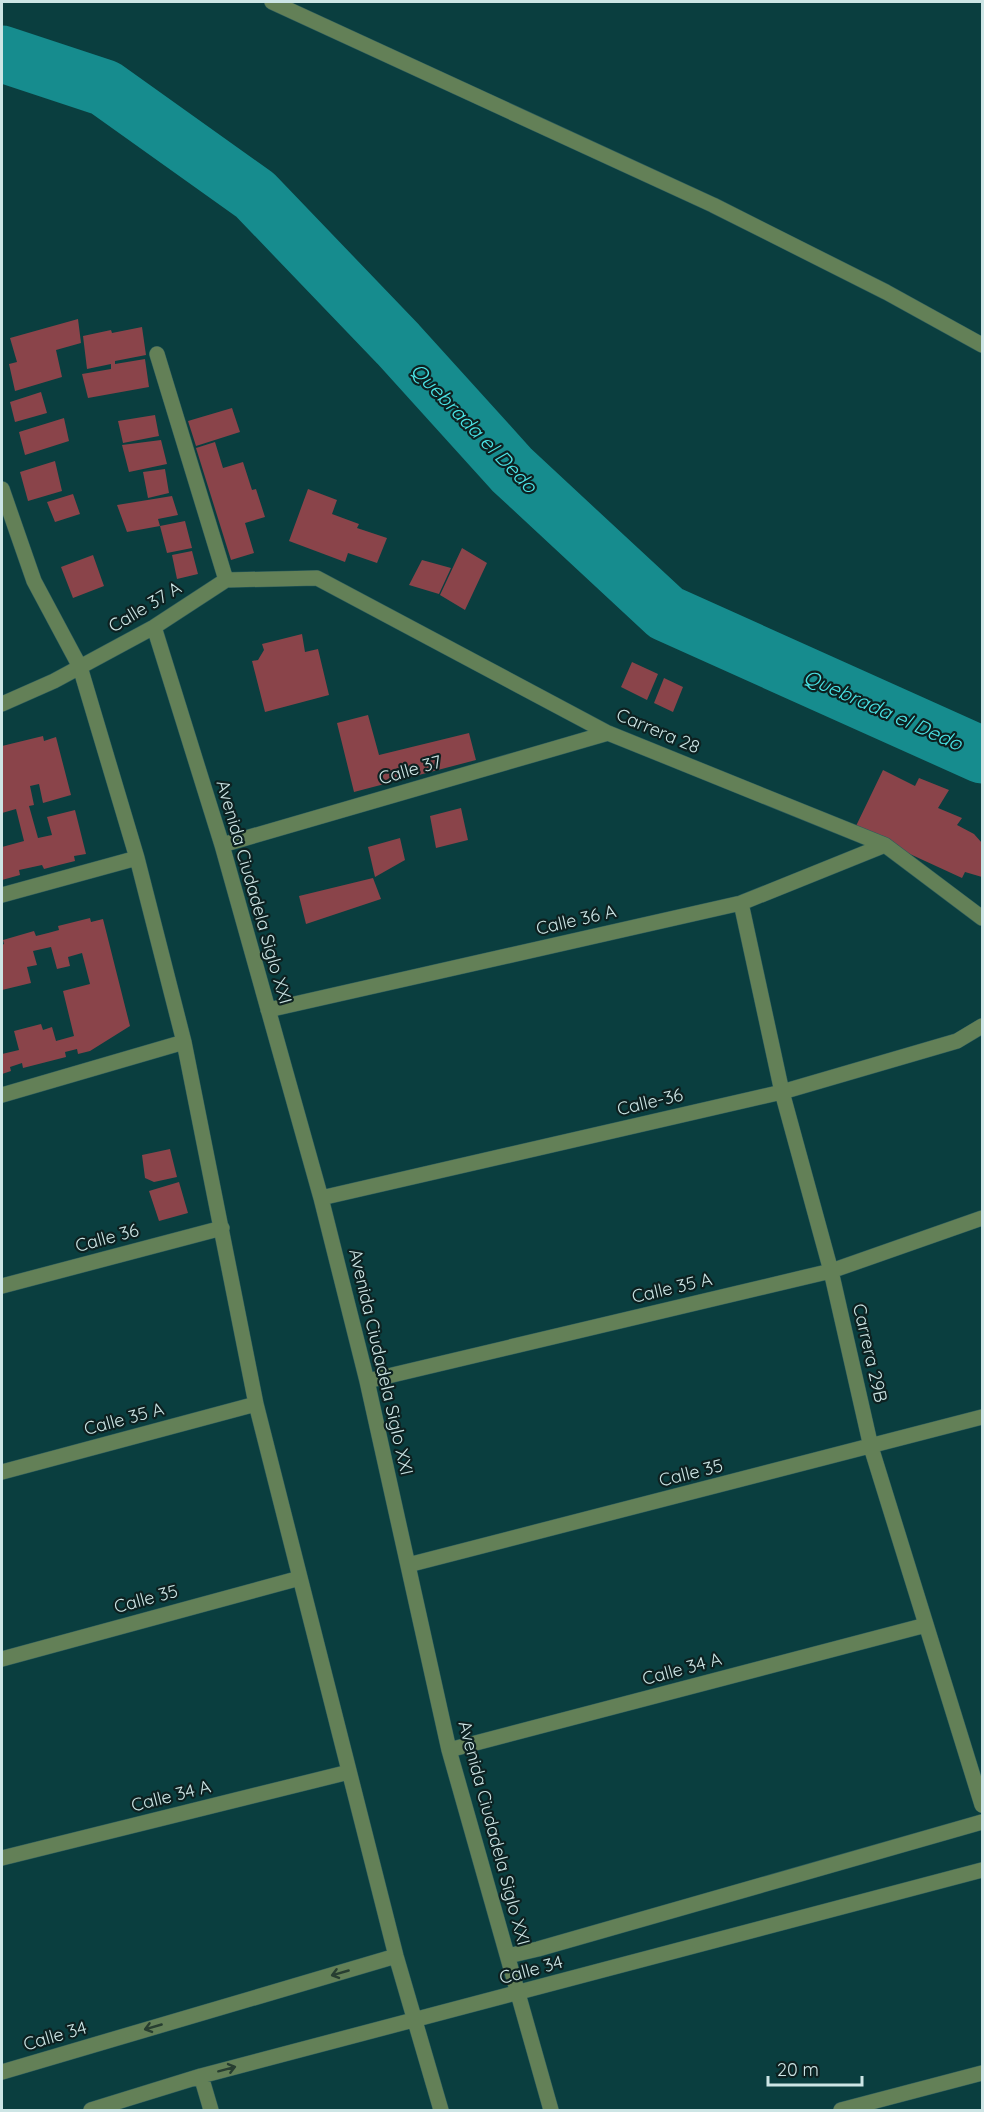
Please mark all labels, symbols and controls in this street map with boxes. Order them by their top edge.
water label: Quebrada el Dedo [406,357,543,498]
street label: Calle 37 A [104,576,186,637]
water label: Quebrada el Dedo [800,663,967,756]
street label: Carrera 28 [613,703,703,758]
street label: Calle 37 [376,750,444,789]
street label: Avenida Ciudadela Siglo XXI [211,777,297,1006]
street label: Calle 36 A [534,899,619,940]
street label: Calle-36 [615,1083,685,1120]
street label: Calle 36 [73,1218,142,1257]
street label: Avenida Ciudadela Siglo XXI [344,1246,419,1477]
street label: Calle 35 A [630,1267,715,1308]
street label: Carrera 29B [848,1301,893,1404]
street label: Calle 35 A [81,1397,167,1440]
street label: Calle 35 [657,1453,725,1492]
street label: Calle 35 [111,1579,180,1618]
street label: Calle 34 A [640,1647,724,1690]
street label: Avenida Ciudadela Siglo XXI [453,1718,536,1948]
street label: Calle 34 A [129,1774,213,1817]
street label: Calle 34 [497,1950,565,1989]
one-way arrow [331,1968,350,1979]
street label: Calle 34 [21,2016,89,2055]
one-way arrow [144,2022,163,2033]
scale bar [768,2049,862,2087]
text: 20 m [777,2058,819,2081]
one-way arrow [218,2062,237,2074]

